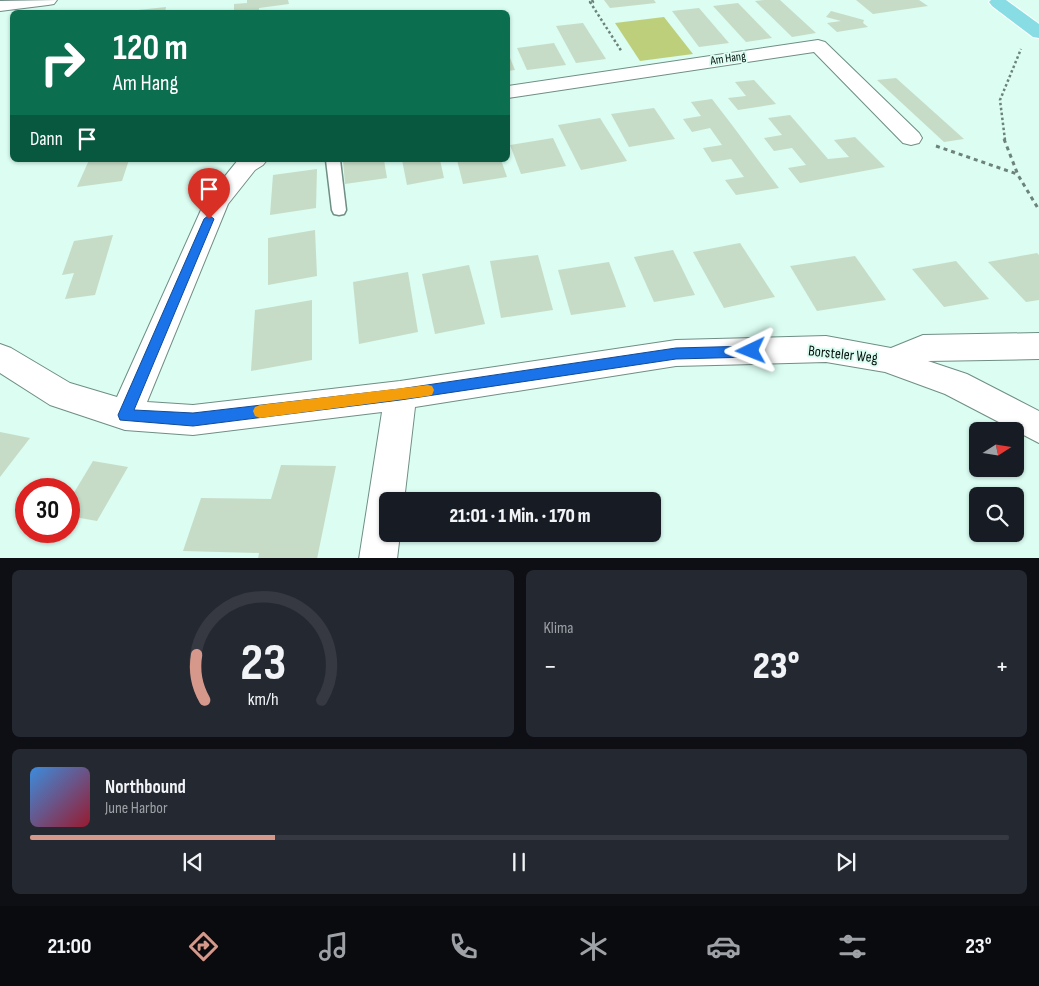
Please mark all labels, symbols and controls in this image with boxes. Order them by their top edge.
text: 120 m [113,27,188,70]
icon: right [30,30,95,95]
street label: Am Hang [708,49,747,69]
text: Am Hang [113,70,178,97]
icon: arrive [73,125,101,153]
text: Dann [30,128,63,151]
pin [188,168,230,219]
icon: arrive [195,175,223,203]
position arrow [724,324,776,376]
street label: Borsteler Weg [807,341,879,368]
north arrow [969,422,1024,478]
map controls [969,422,1024,542]
speed limit sign: 30 [15,478,80,543]
button: search [969,487,1024,542]
text: 21:01 · 1 Min. · 170 m [450,505,590,528]
text: Klima [544,619,574,638]
text: 23 [240,632,286,695]
text: 23° [753,644,800,689]
text: − [544,650,557,683]
text: + [995,650,1009,683]
text: km/h [247,689,278,710]
text: Northbound [105,776,186,799]
text: June Harbor [105,799,168,818]
icon: previous [179,848,207,876]
icon: pause [505,848,533,876]
icon: next [832,848,860,876]
icon: directions [186,929,221,964]
icon: music [316,929,351,964]
icon: phone [446,929,481,964]
icon: climate [576,929,611,964]
icon: car [706,929,741,964]
icon: filters [835,929,870,964]
text: 21:00 [47,933,92,960]
text: 23° [965,933,992,960]

